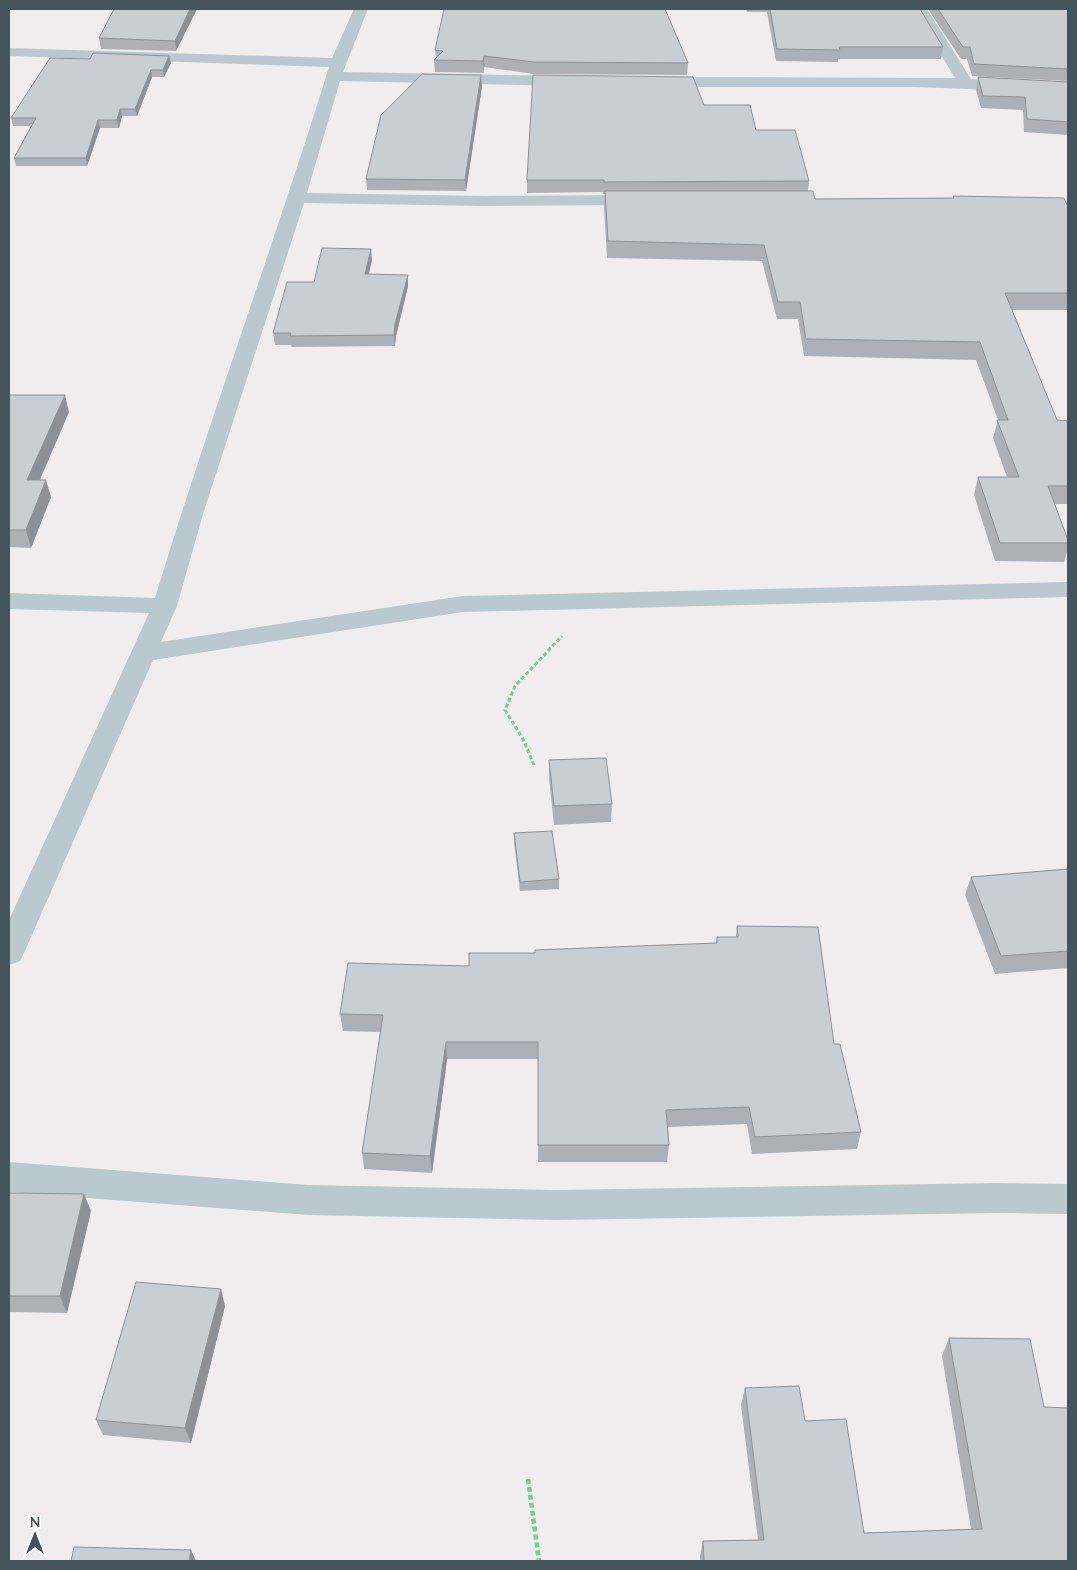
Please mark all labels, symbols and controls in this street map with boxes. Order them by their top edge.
north arrow [10,1510,60,1560]
text: N [30,1513,40,1531]

